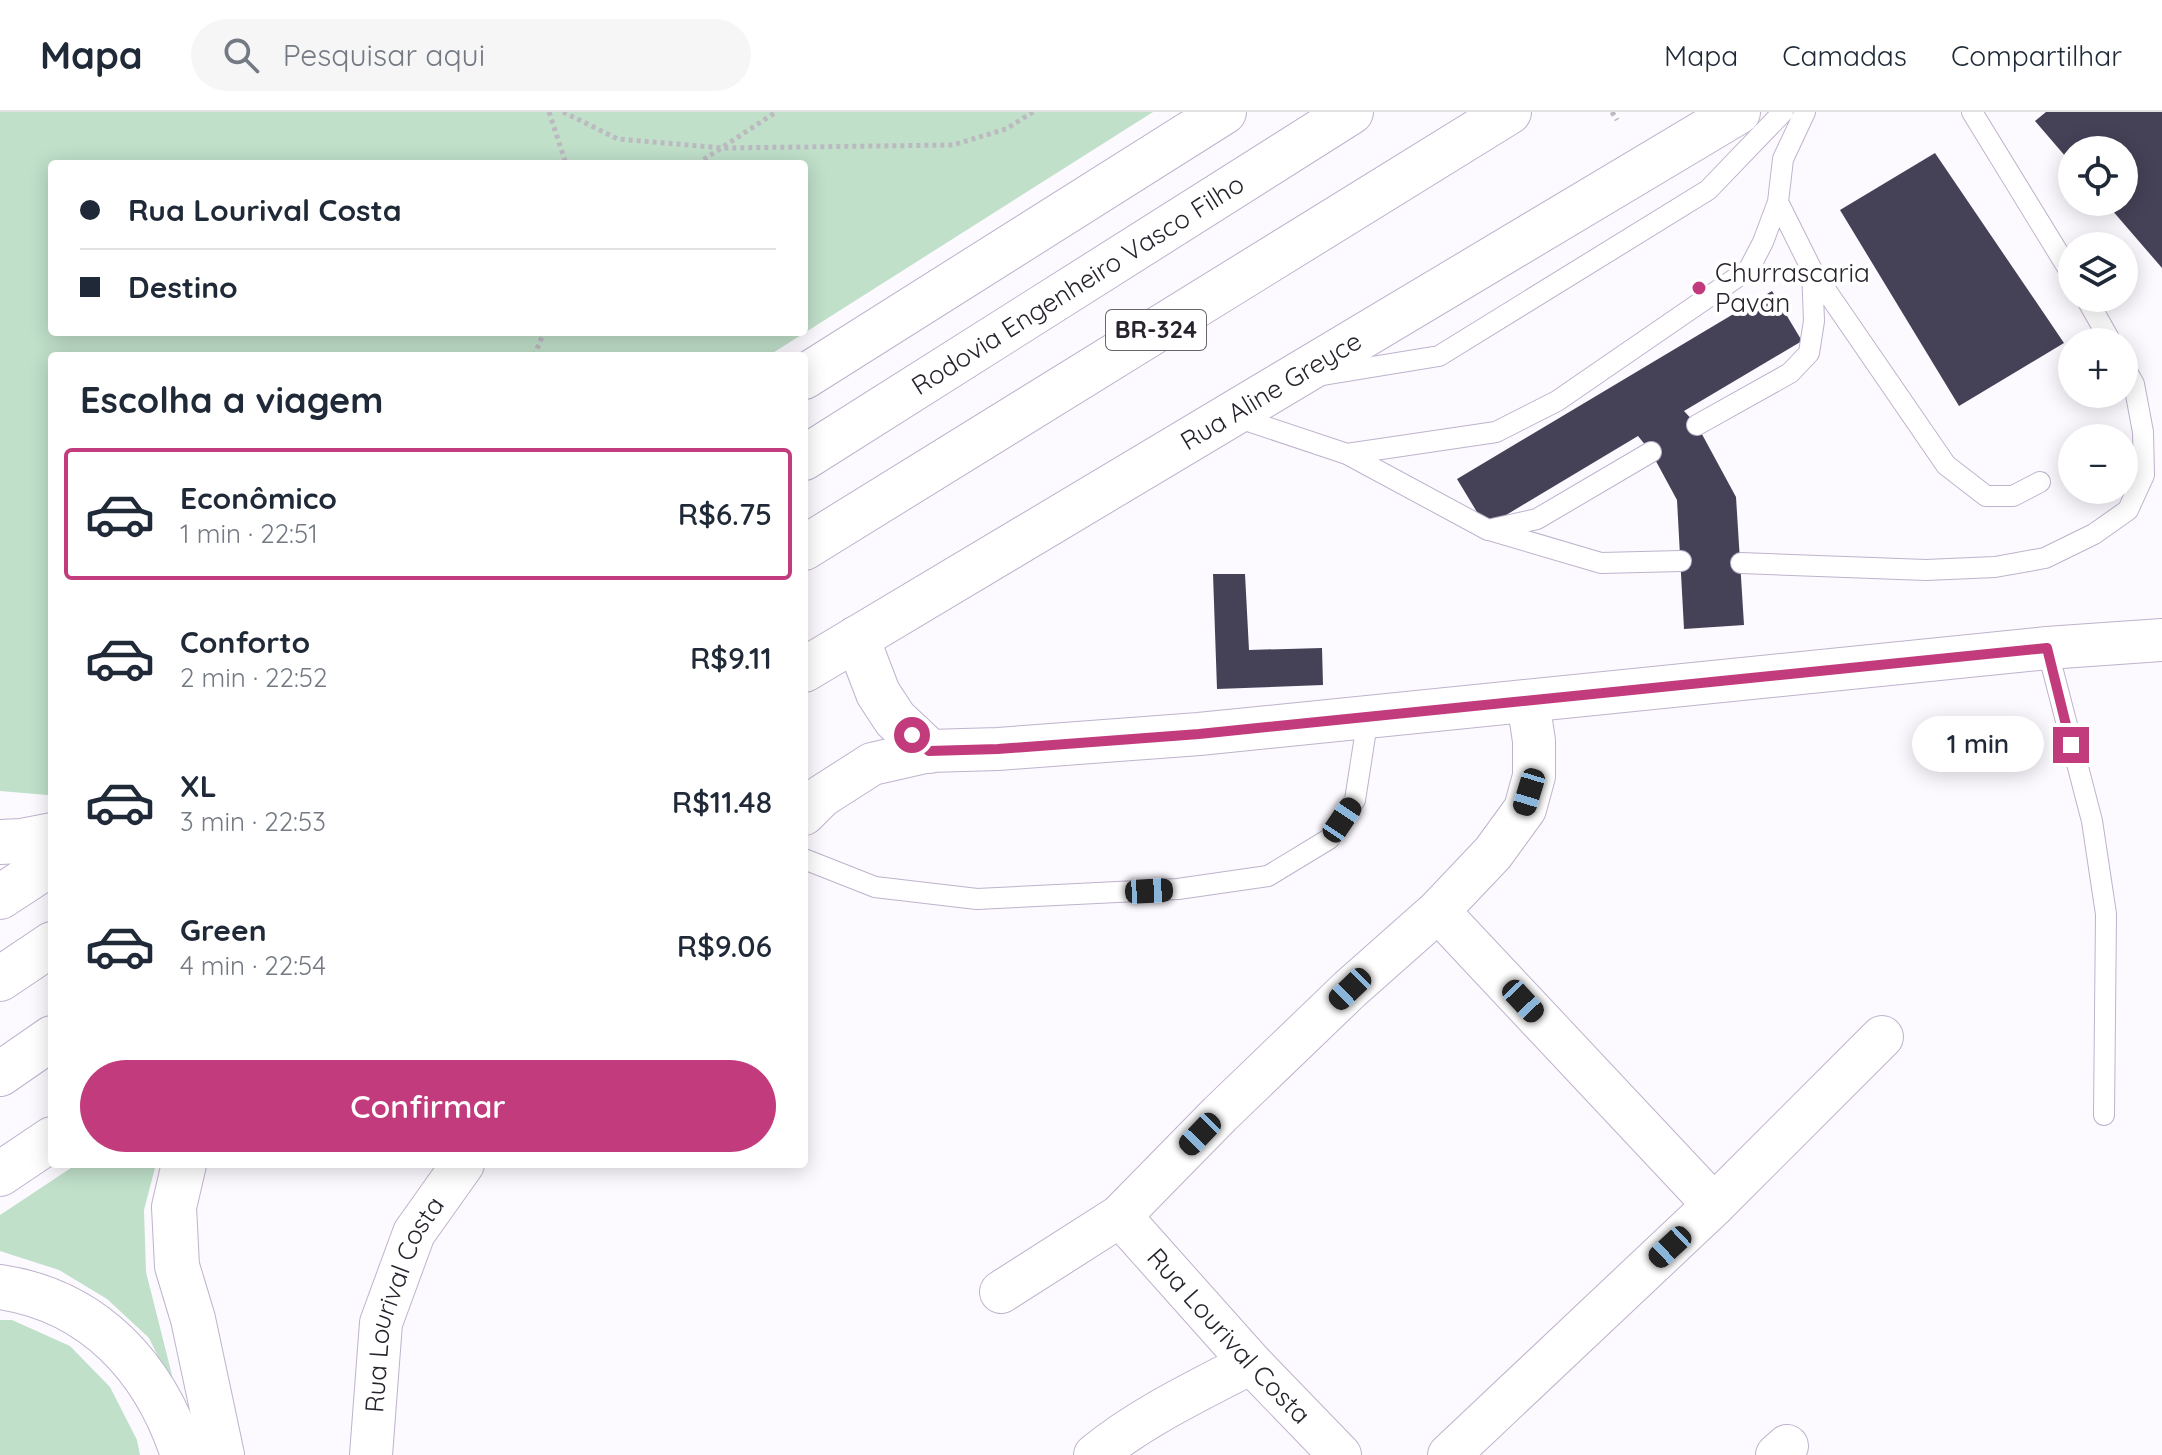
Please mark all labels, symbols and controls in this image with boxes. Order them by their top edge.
search box [191,19,751,91]
text: Mapa [40,31,143,79]
icon: search [219,33,263,77]
text: Pesquisar aqui [283,36,485,74]
text: Mapa [1664,38,1738,73]
text: Camadas [1782,38,1907,73]
text: Compartilhar [1951,38,2122,73]
map controls [2058,136,2138,504]
button: locate [2058,136,2138,216]
street label: Rodovia Engenheiro Vasco Filho [905,167,1250,402]
text: Rua Lourival Costa [128,191,402,229]
button: layers [2058,232,2138,312]
place label: Churrascaria Pavan [1715,256,1870,319]
text: Destino [128,268,238,306]
marker: Churrascaria Pavan [1690,279,1708,297]
road number: BR-324 [1106,310,1206,350]
street label: Rua Aline Greyce [1174,324,1367,457]
button: + [2058,328,2138,408]
text: Escolha a viagem [80,377,383,422]
button: − [2058,424,2138,504]
icon: car [84,478,156,550]
text: Econômico [180,479,337,517]
text: R$6.75 [678,495,772,533]
text: 1 min · 22:51 [180,517,318,550]
icon: car [84,622,156,694]
text: Conforto [180,623,310,661]
text: R$9.11 [690,639,772,677]
text: 2 min · 22:52 [180,661,327,694]
route start [894,717,930,753]
callout: 1 min [1911,717,2043,773]
text: 1 min [1947,727,2009,760]
route end [2053,727,2089,763]
icon: car [84,766,156,838]
car [1511,766,1547,818]
text: XL [180,767,217,805]
text: R$11.48 [672,783,772,821]
car [1319,793,1365,847]
text: 3 min · 22:53 [180,805,326,838]
car [1124,878,1174,904]
icon: car [84,910,156,982]
text: Green [180,911,267,949]
text: R$9.06 [677,927,772,965]
text: 4 min · 22:54 [180,949,326,982]
car [1324,964,1376,1014]
car [1498,975,1548,1027]
button: Confirmar [80,1060,776,1152]
car [1175,1108,1225,1160]
street label: Rua Lourival Costa [357,1190,451,1414]
car [1644,1222,1696,1272]
street label: Rua Lourival Costa [1140,1241,1318,1431]

